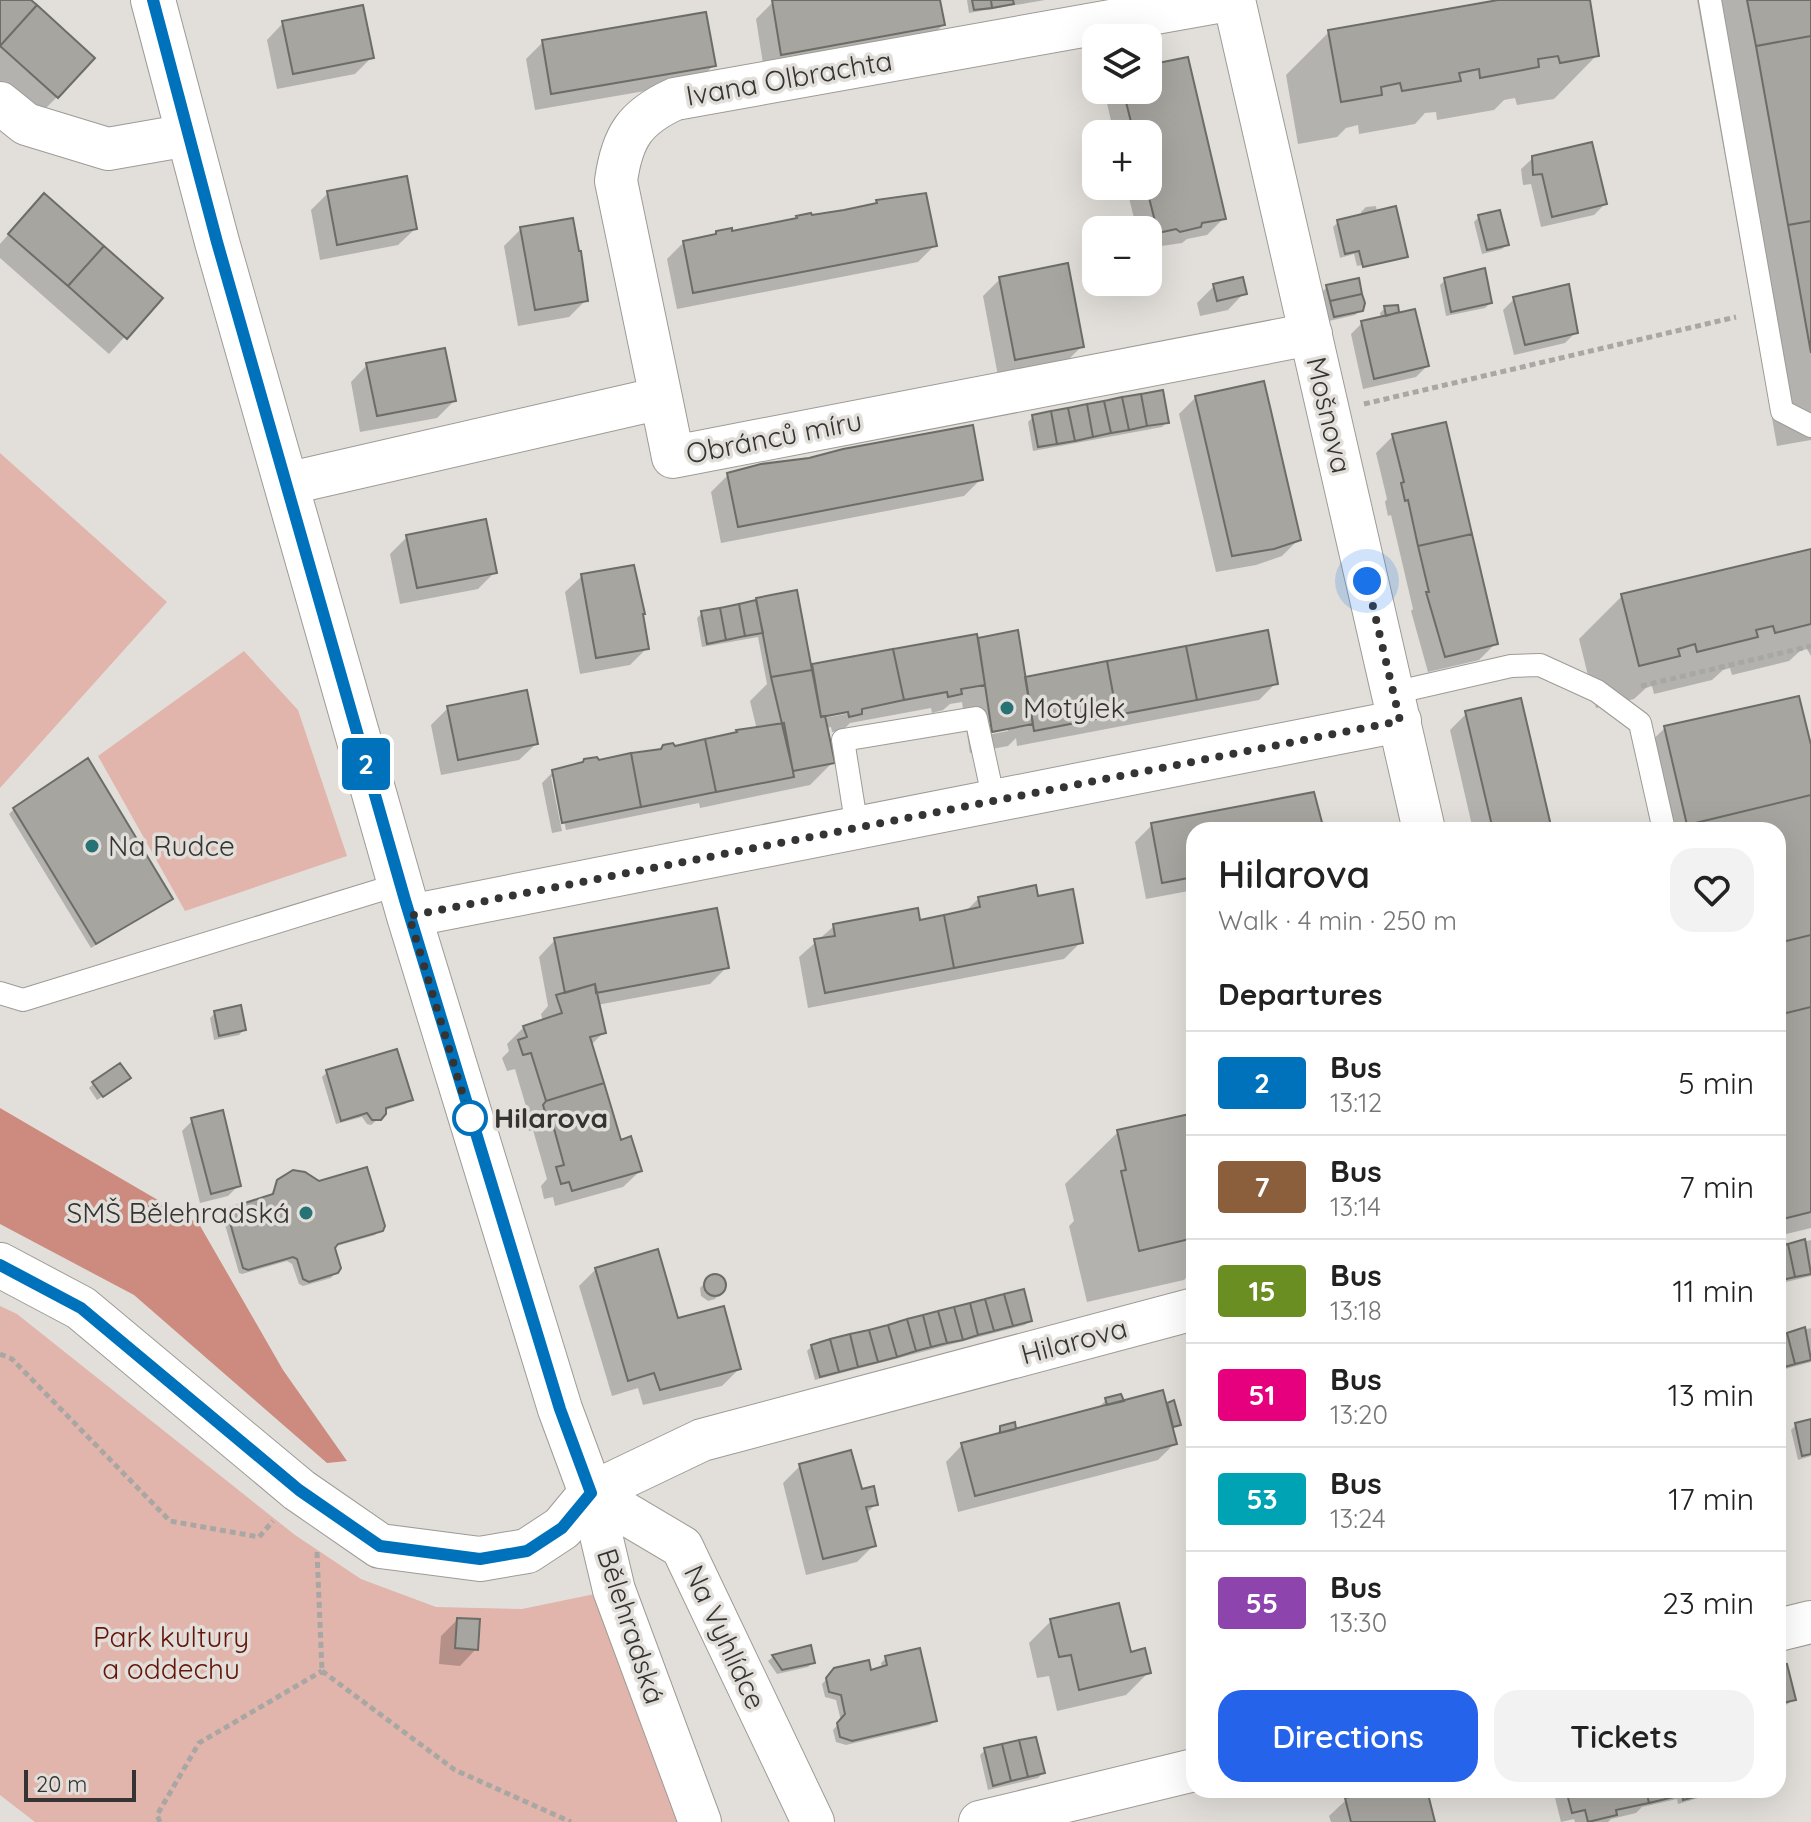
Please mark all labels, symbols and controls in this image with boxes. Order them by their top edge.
map controls [1082,24,1162,296]
button: layers [1082,24,1162,104]
street label: Ivana Olbrachta [683,42,895,113]
button: + [1082,120,1162,200]
button: − [1082,216,1162,296]
street label: Mošnova [1299,354,1360,476]
street label: Obránců míru [683,402,865,471]
your location [1347,561,1387,601]
place label: Motýlek [1023,690,1125,725]
marker: Motýlek [998,699,1016,717]
line badge: 2 [340,738,392,790]
text: 2 [358,746,374,781]
place label: Na Rudce [108,828,235,863]
marker: Na Rudce [83,837,101,855]
button: heart [1670,848,1754,932]
text: Hilarova [1218,850,1370,898]
text: Walk · 4 min · 250 m [1218,904,1457,937]
text: Departures [1218,975,1383,1013]
text: Bus [1330,1048,1382,1086]
text: 5 min [1678,1064,1754,1102]
text: 2 [1254,1065,1270,1100]
text: 13:12 [1330,1086,1382,1119]
place label: Hilarova [494,1100,608,1135]
marker: Hilarova [453,1101,487,1135]
text: Bus [1330,1152,1382,1190]
text: 7 min [1679,1168,1754,1206]
text: 7 [1254,1169,1270,1204]
text: 13:14 [1330,1190,1381,1223]
place label: SMŠ Bělehradská [66,1195,290,1230]
marker: SMŠ Bělehradská [297,1204,315,1222]
text: Bus [1330,1256,1382,1294]
text: 11 min [1672,1272,1754,1310]
text: 15 [1248,1273,1276,1308]
text: 13:18 [1330,1294,1382,1327]
street label: Hilarova [1017,1310,1131,1371]
text: Bus [1330,1360,1382,1398]
text: 13 min [1668,1376,1754,1414]
text: 51 [1248,1377,1276,1412]
text: 13:20 [1330,1398,1388,1431]
text: Bus [1330,1464,1382,1502]
text: 17 min [1668,1480,1754,1518]
text: 53 [1246,1481,1278,1516]
text: 13:24 [1330,1502,1386,1535]
street label: Bělehradská [590,1544,673,1708]
street label: Na Vyhlídce [677,1559,774,1714]
text: Bus [1330,1568,1382,1606]
text: 23 min [1662,1584,1754,1622]
text: 55 [1246,1585,1278,1620]
text: 13:30 [1330,1606,1387,1639]
park label: Park kultury a oddechu [93,1619,249,1686]
button: Directions [1218,1690,1478,1782]
button: Tickets [1494,1690,1754,1782]
scale bar [24,1766,136,1802]
text: 20 m [36,1770,87,1798]

